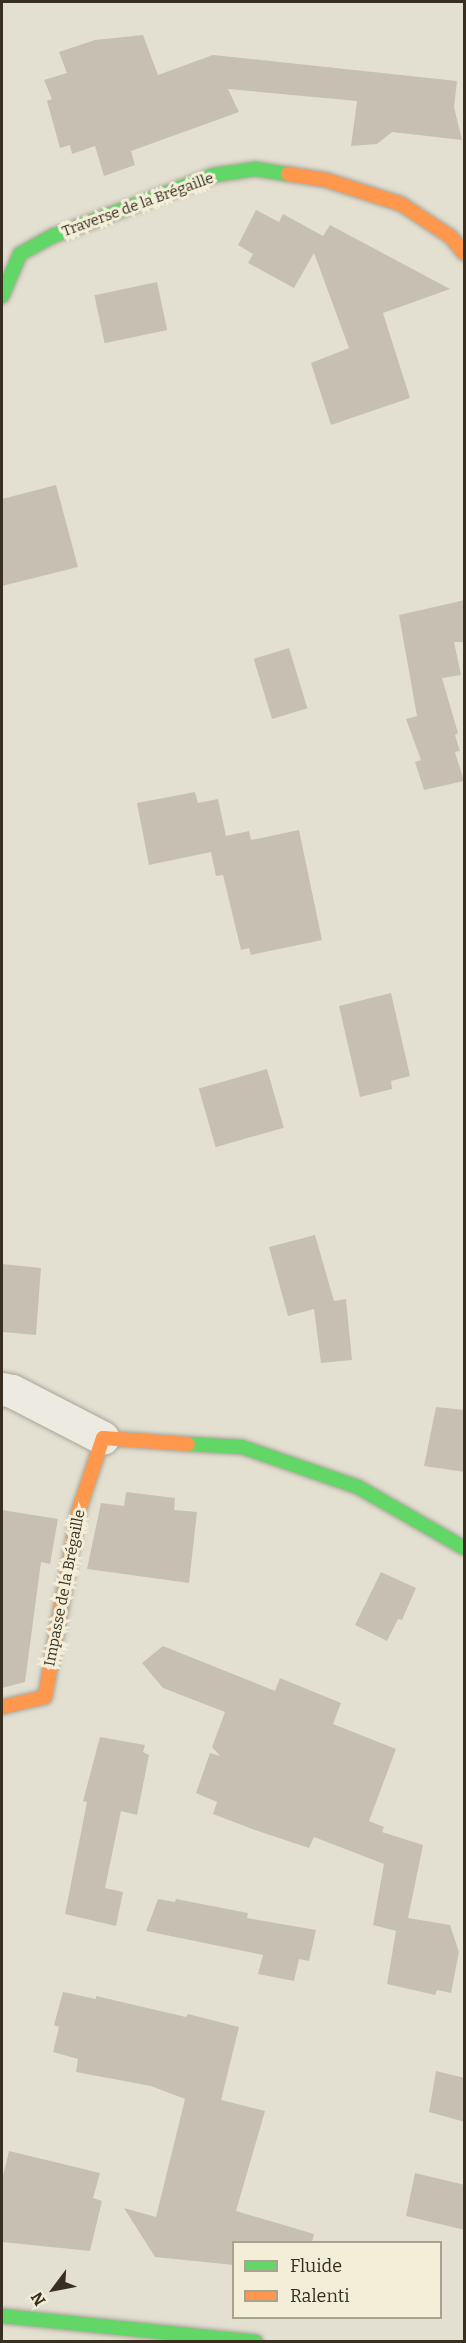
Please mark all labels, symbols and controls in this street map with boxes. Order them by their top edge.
street label: Traverse de la Brégaille [60,169,216,241]
street label: Impasse de la Brégaille [41,1508,89,1668]
legend [232,2241,442,2319]
text: Fluide [290,2255,342,2277]
north arrow [24,2259,84,2319]
text: Ralenti [290,2285,350,2307]
text: N [27,2289,50,2309]

